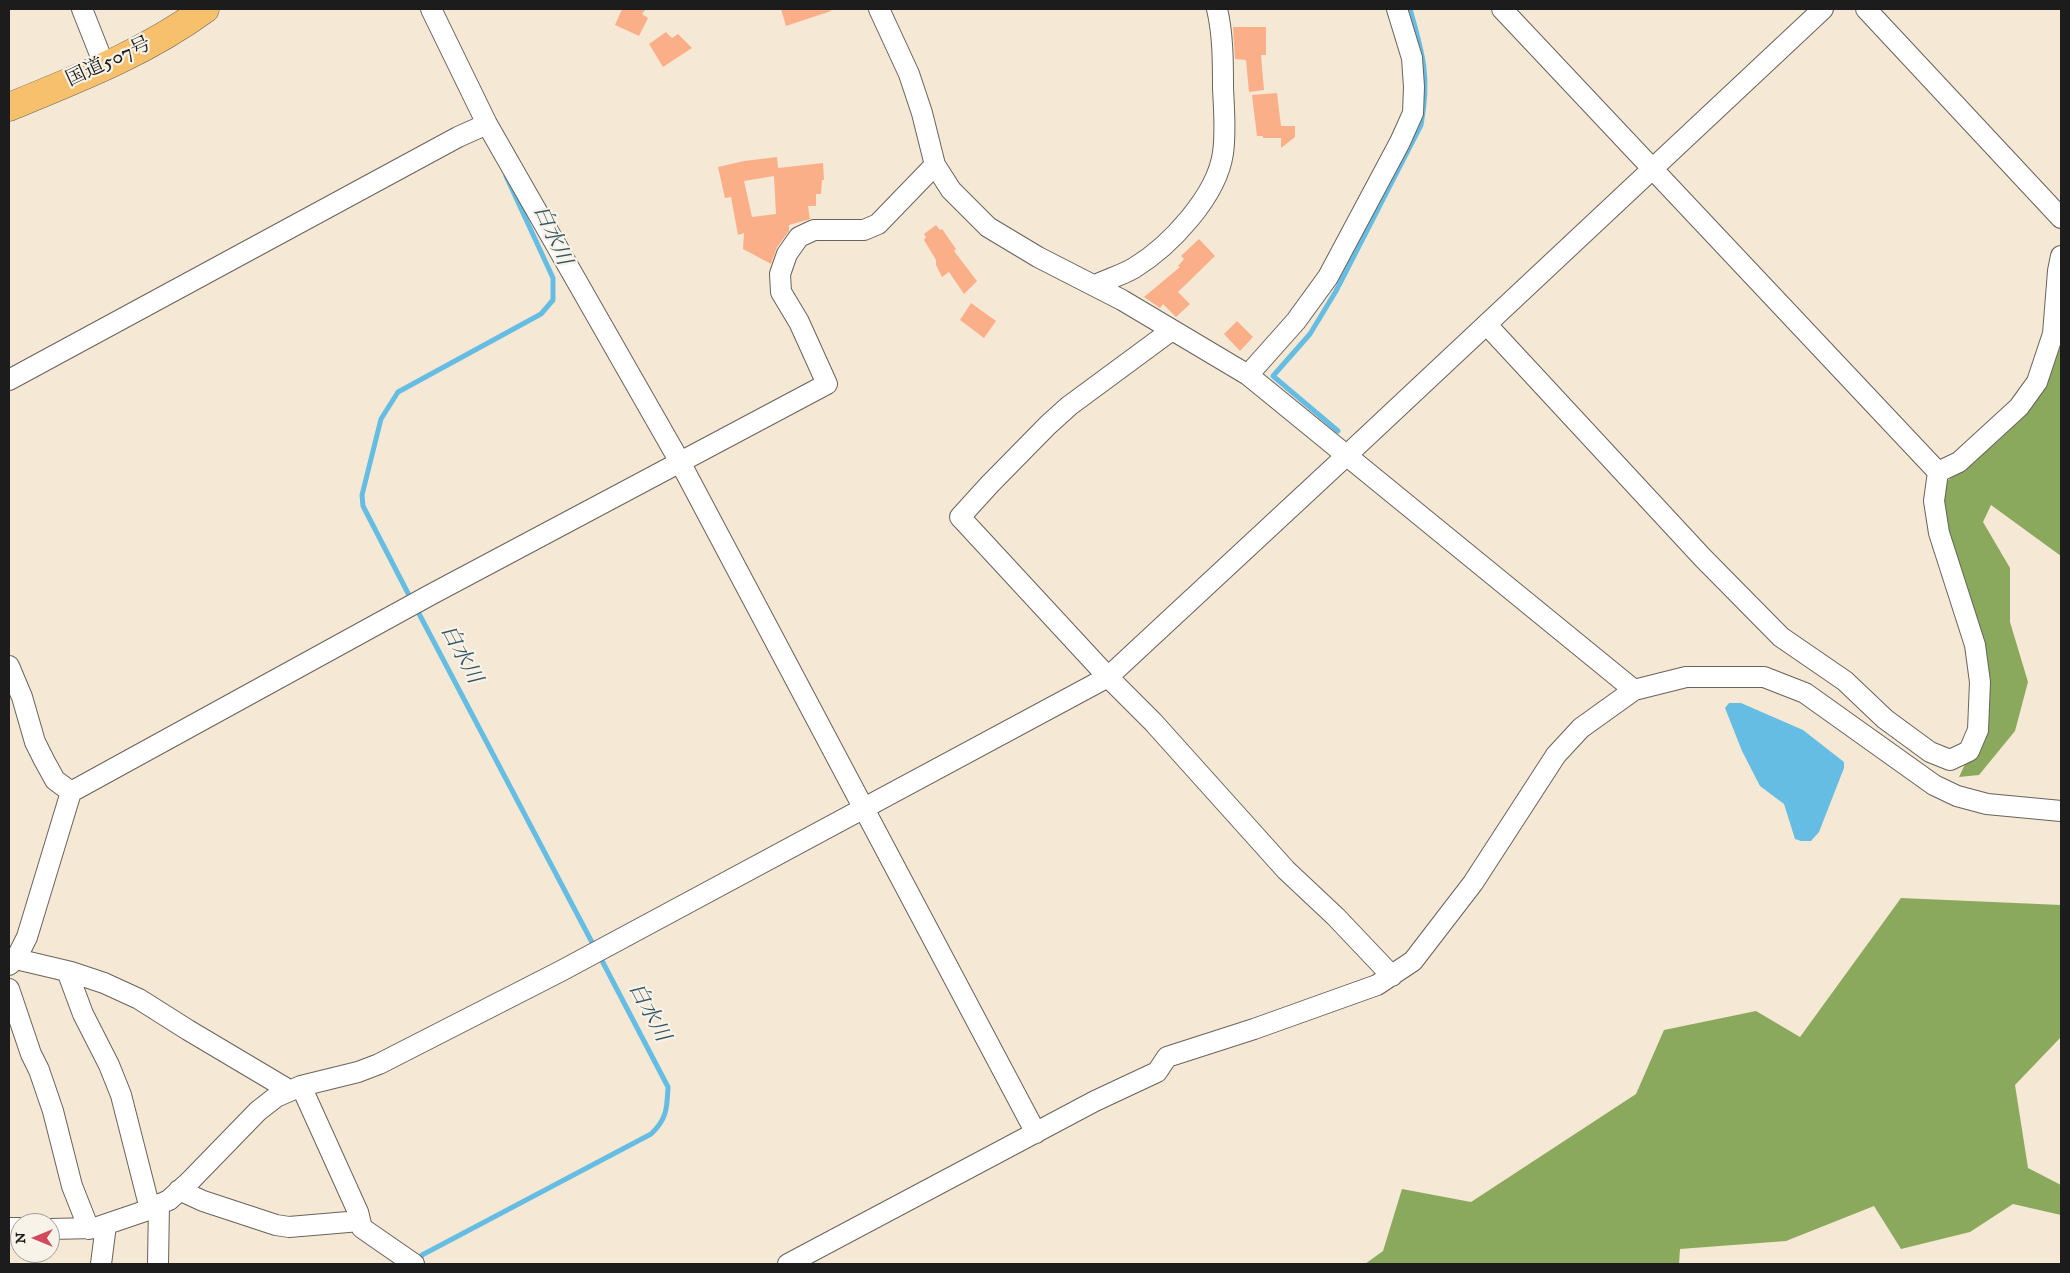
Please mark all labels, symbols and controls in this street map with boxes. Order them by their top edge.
street label: 国道507号 [63,33,155,93]
water label: 白水川 [527,202,575,270]
water label: 白水川 [434,621,486,689]
water label: 白水川 [622,979,674,1047]
north arrow [10,1213,60,1263]
text: N [12,1232,30,1244]

